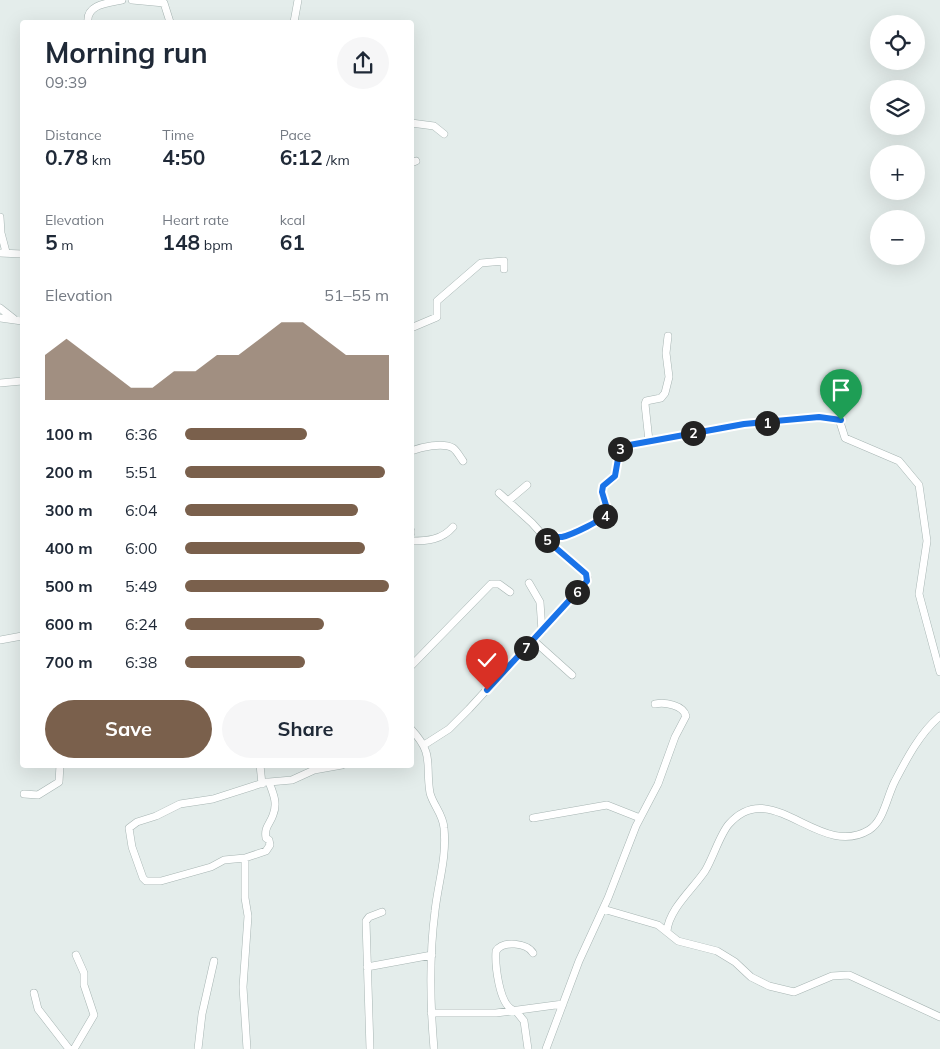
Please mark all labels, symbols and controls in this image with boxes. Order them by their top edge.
map controls [870,15,925,265]
button: locate [870,15,925,70]
text: Morning run [45,35,208,70]
button: share [337,37,389,89]
text: 09:39 [45,72,87,92]
button: layers [870,80,925,135]
text: Distance [45,126,102,144]
text: Time [162,126,194,144]
text: Pace [280,126,311,144]
text: 0.78 [45,144,88,170]
text: 4:50 [162,144,205,170]
text: 6:12 [280,144,323,170]
button: + [870,145,925,200]
text: km [88,151,111,169]
text: /km [323,151,350,169]
button: − [870,210,925,265]
text: Elevation [45,211,104,229]
text: Heart rate [162,211,229,229]
text: kcal [280,211,305,229]
text: 5 [45,229,58,255]
text: 148 [162,229,200,255]
text: 61 [280,229,305,255]
text: m [58,236,74,254]
text: bpm [200,236,233,254]
text: Elevation [45,285,113,305]
text: 51–55 m [324,285,389,305]
pin [820,369,862,420]
icon: arrive [827,376,855,404]
pin: 1 [754,410,780,436]
text: 1 [763,414,772,432]
pin: 2 [680,420,706,446]
text: 100 m [45,424,93,444]
text: 6:36 [125,424,157,444]
text: 2 [689,424,698,442]
pin: 3 [608,436,632,462]
text: 3 [616,440,625,458]
text: 200 m [45,462,93,482]
text: 5:51 [125,462,157,482]
text: 300 m [45,500,93,520]
text: 6:04 [125,500,157,520]
pin: 4 [592,504,618,528]
text: 4 [601,507,610,525]
pin: 5 [534,528,560,552]
text: 5 [543,531,552,549]
text: 400 m [45,538,93,558]
text: 6:00 [125,538,157,558]
text: 500 m [45,576,93,596]
text: 5:49 [125,576,157,596]
pin: 6 [564,580,590,604]
text: 6 [573,583,582,601]
text: 600 m [45,614,93,634]
text: 6:24 [125,614,157,634]
pin: 7 [514,636,538,660]
pin [466,639,508,690]
text: 7 [522,639,531,657]
icon: check [473,646,501,674]
text: 700 m [45,652,93,672]
text: 6:38 [125,652,157,672]
button: Save [45,700,212,758]
button: Share [222,700,389,758]

